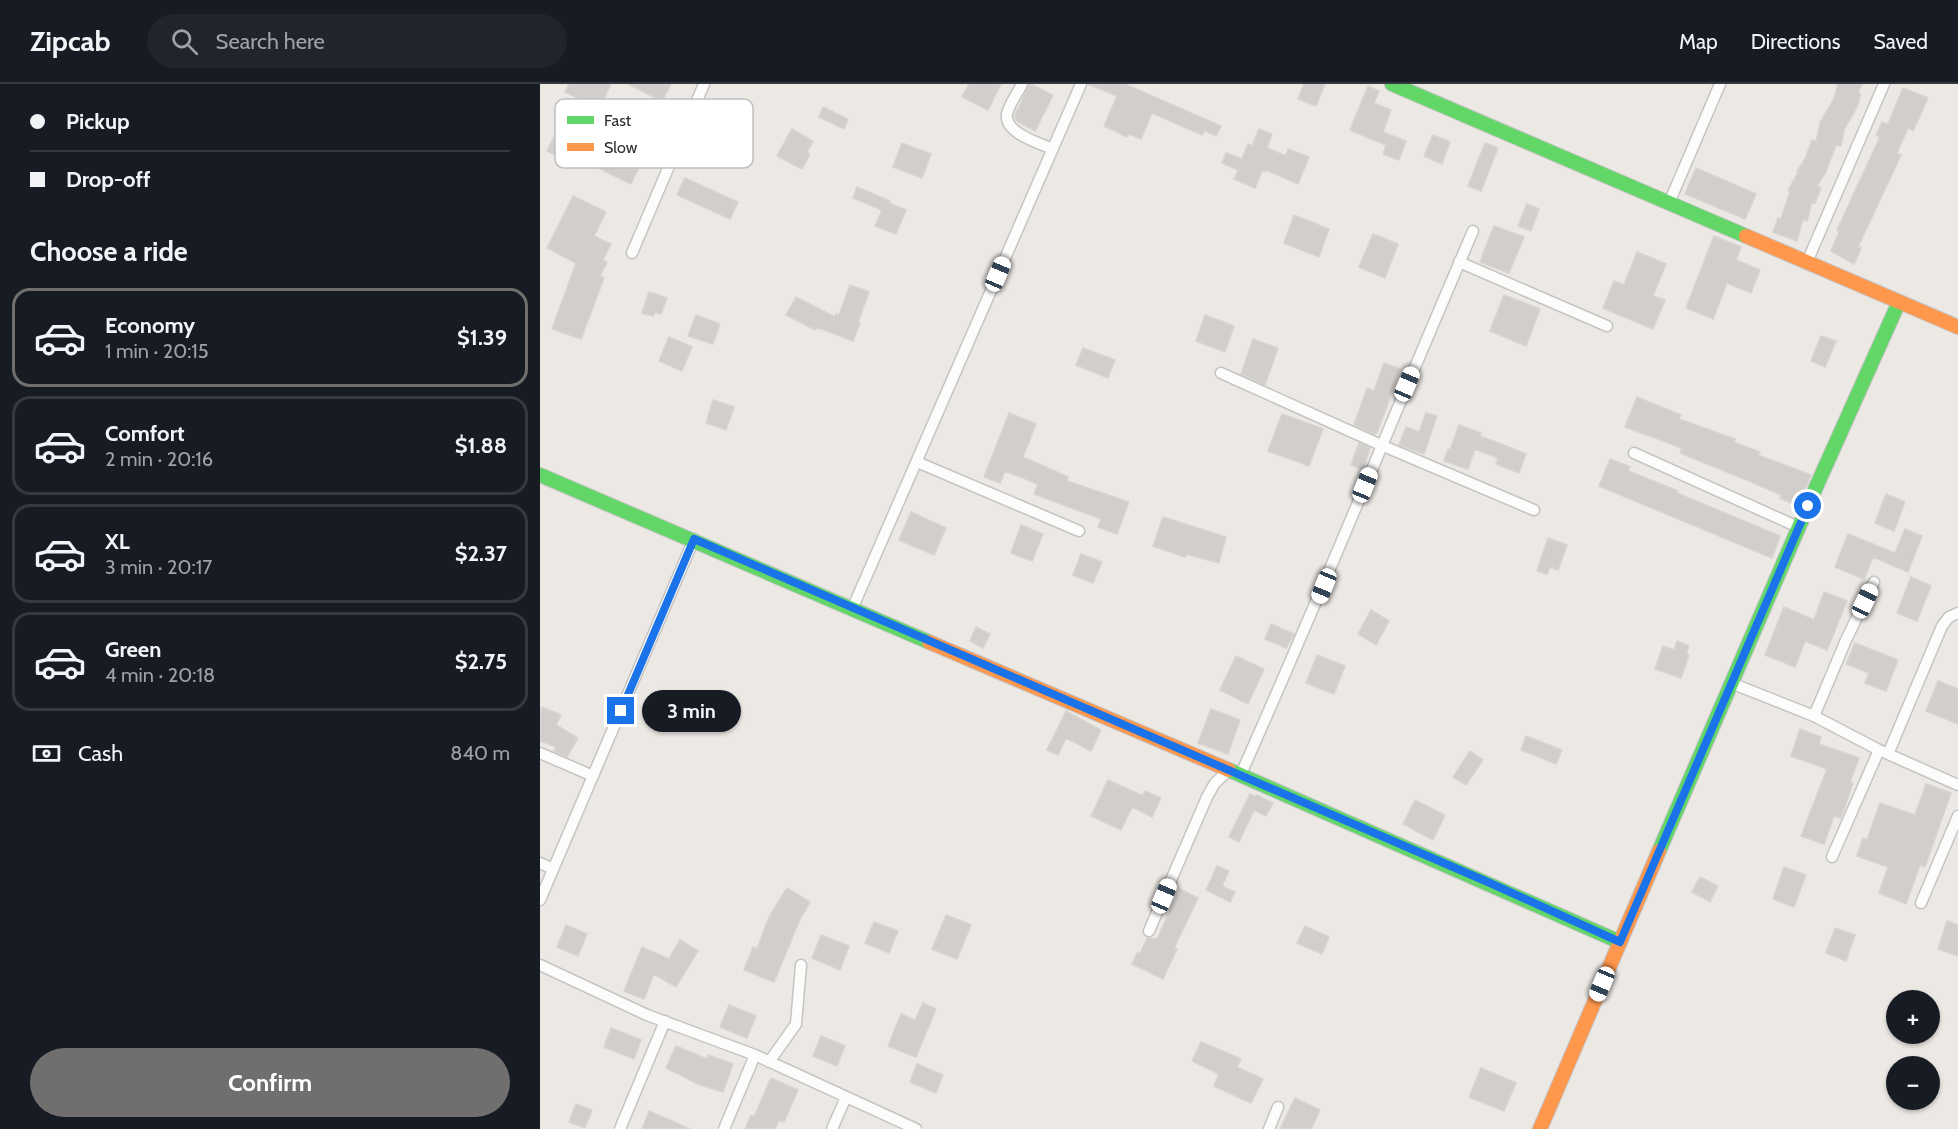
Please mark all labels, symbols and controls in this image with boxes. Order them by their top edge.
search box [147,14,567,68]
text: Zipcab [30,24,111,58]
icon: search [168,25,201,58]
text: Search here [216,28,325,55]
text: Map [1679,29,1718,54]
text: Directions [1751,29,1840,54]
text: Saved [1873,29,1928,54]
legend [555,99,753,168]
text: Pickup [66,108,130,135]
text: Fast [604,111,632,130]
text: Slow [604,138,638,157]
text: Drop-off [66,166,150,193]
text: Choose a ride [30,235,188,268]
car [983,254,1013,294]
icon: car [33,311,87,365]
text: Economy [105,312,195,339]
text: $1.39 [457,324,507,351]
text: 1 min · 20:15 [105,339,209,363]
car [1392,364,1422,404]
icon: car [33,419,87,473]
text: Comfort [105,420,184,447]
text: $1.88 [455,432,507,459]
text: 2 min · 20:16 [105,447,213,471]
car [1350,465,1380,505]
route start [1794,492,1821,519]
icon: car [33,527,87,581]
text: XL [105,528,130,555]
text: $2.37 [455,540,507,567]
text: 3 min · 20:17 [105,555,212,579]
car [1309,566,1339,606]
car [1849,581,1881,621]
icon: car [33,635,87,689]
text: Green [105,636,161,663]
text: $2.75 [455,648,507,675]
text: 4 min · 20:18 [105,663,215,687]
callout: 3 min [642,690,741,732]
route end [607,697,634,724]
text: 3 min [667,699,716,723]
icon: cash [30,737,63,770]
text: Cash [78,740,123,767]
text: 840 m [450,741,510,765]
car [1149,876,1179,916]
car [1587,964,1617,1004]
map controls [1886,990,1940,1110]
button: + [1886,990,1940,1044]
button: Confirm [30,1048,510,1117]
button: − [1886,1056,1940,1110]

